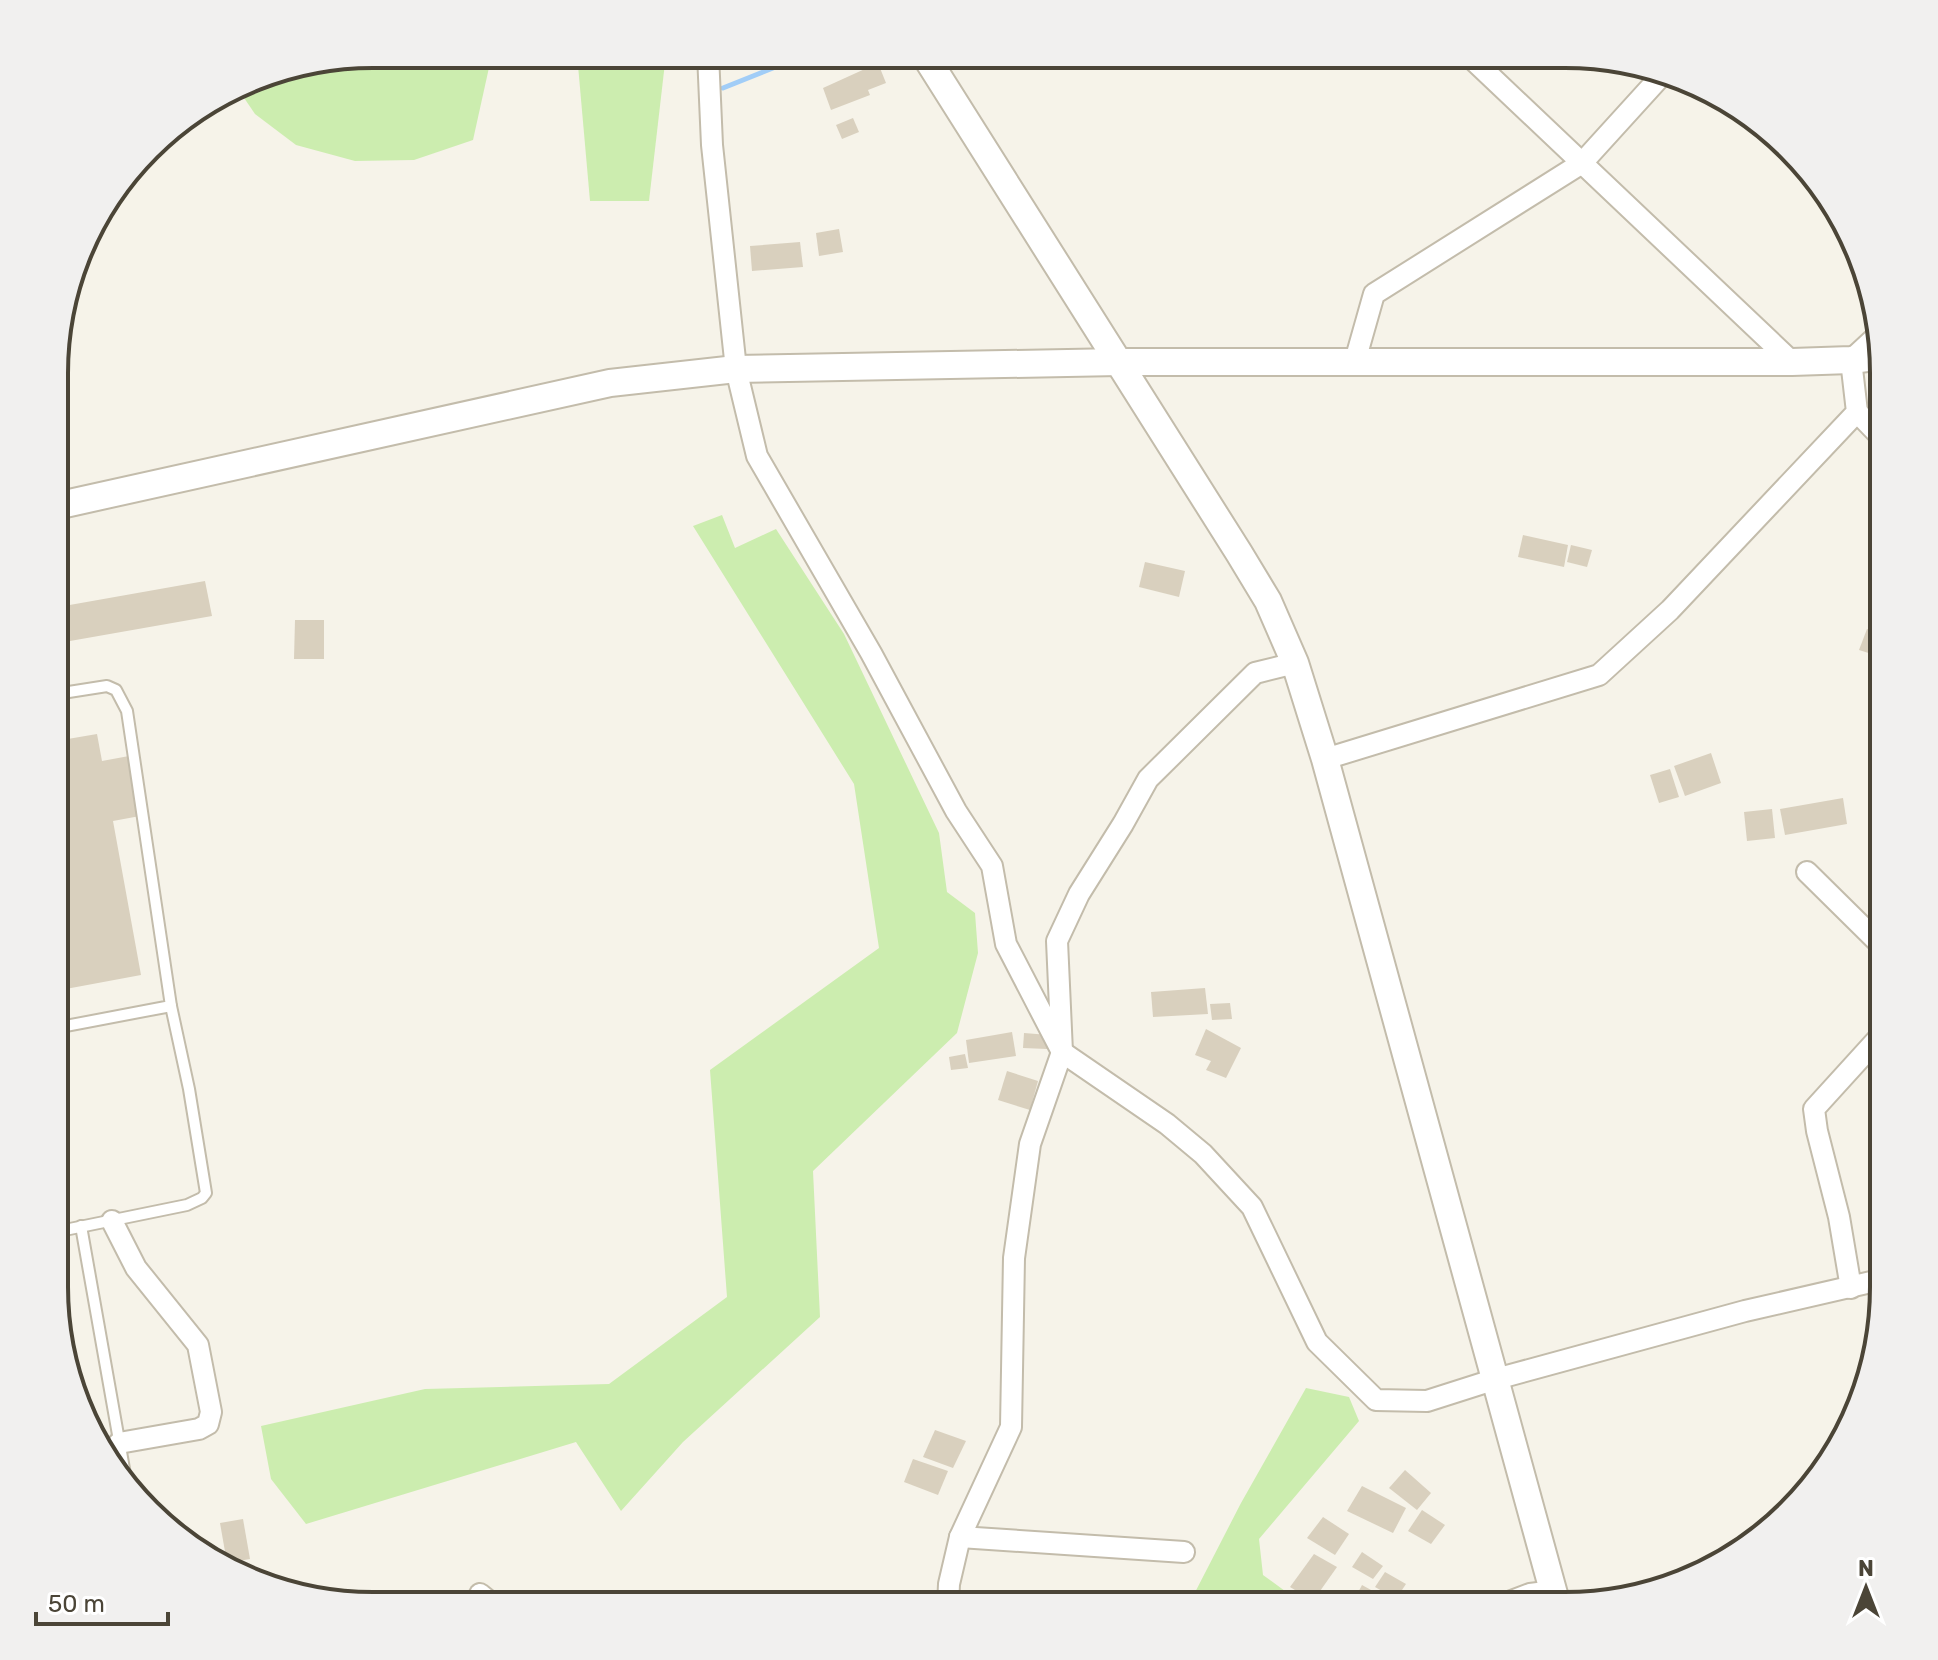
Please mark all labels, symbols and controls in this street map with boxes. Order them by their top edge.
north arrow [1826,1548,1906,1628]
text: N [1858,1555,1874,1582]
scale bar [36,1576,168,1626]
text: 50 m [48,1590,105,1618]

